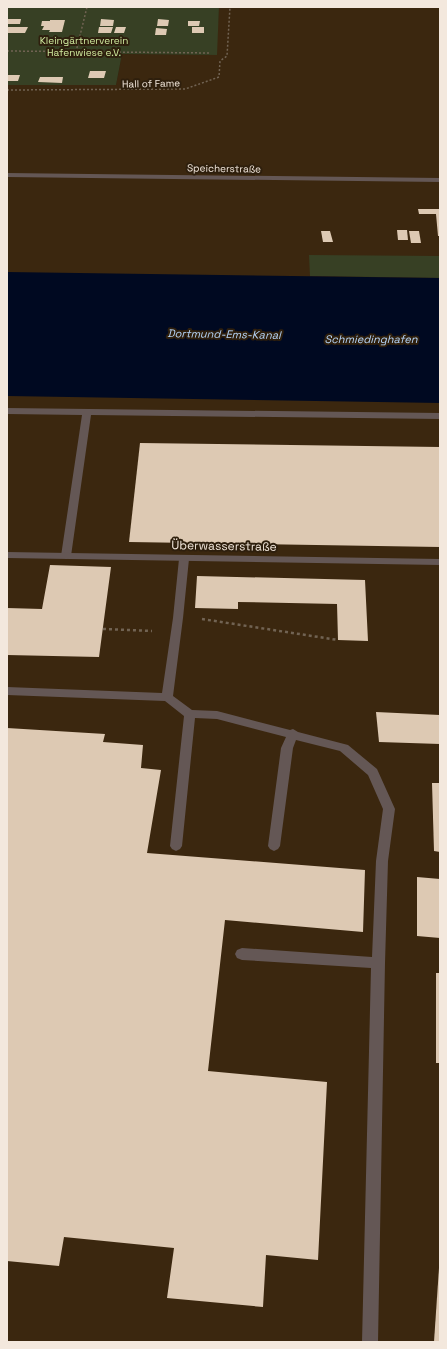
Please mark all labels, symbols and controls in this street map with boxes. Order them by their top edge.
park label: Kleingärtnerverein Hafenwiese e.V. [40,34,128,59]
street label: Hall of Fame [122,76,180,91]
street label: Speicherstraße [187,161,261,176]
water label: Dortmund-Ems-Kanal [167,326,282,342]
water label: Schmiedinghafen [325,332,418,346]
street label: Überwasserstraße [171,537,277,555]

